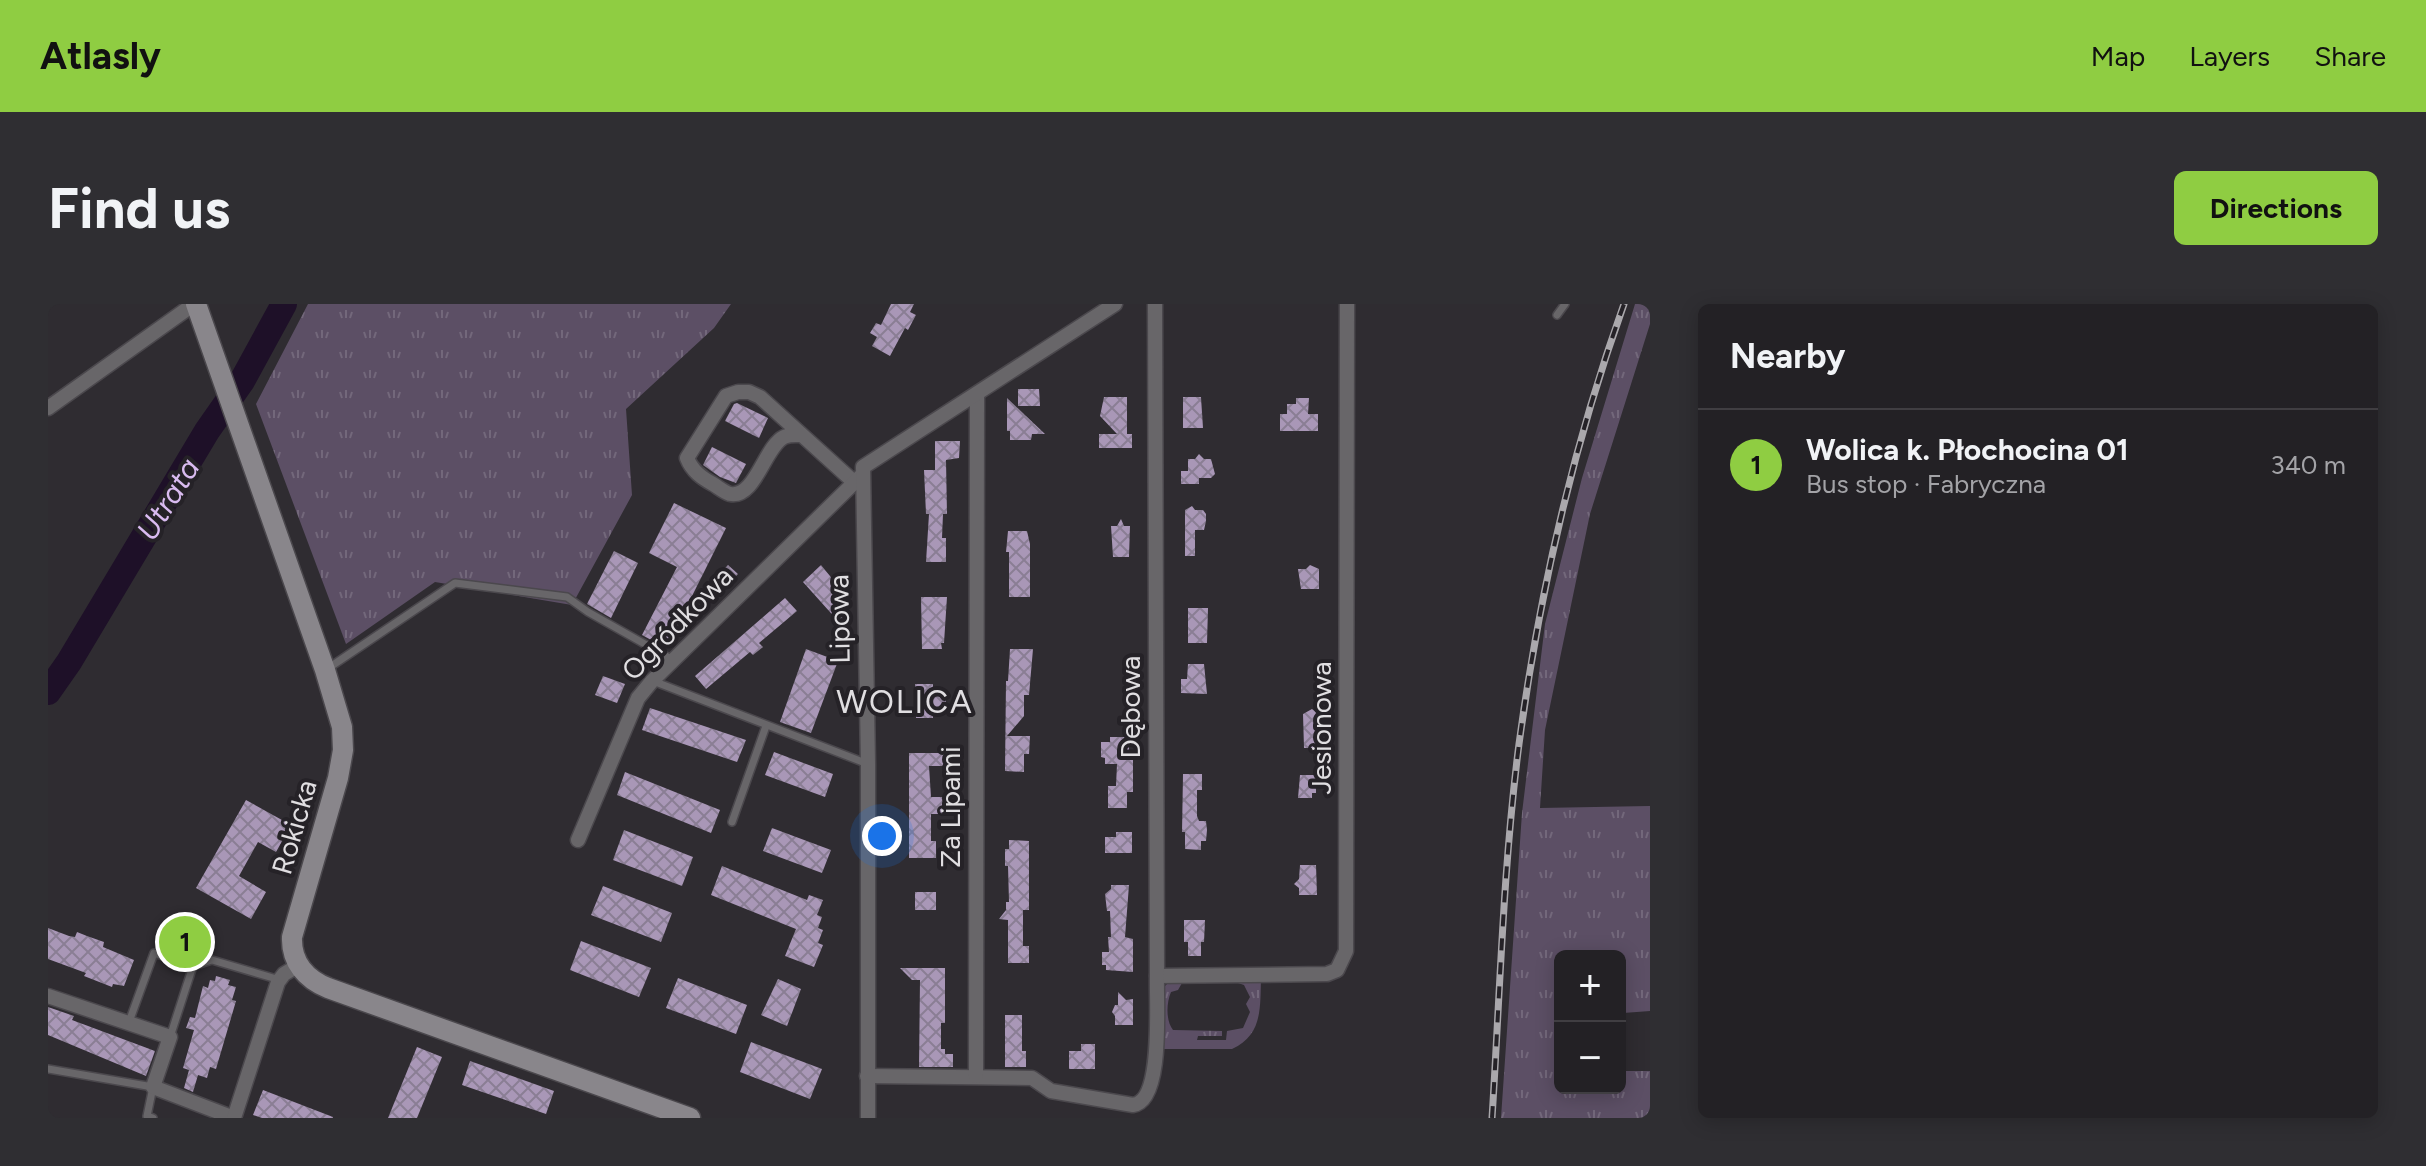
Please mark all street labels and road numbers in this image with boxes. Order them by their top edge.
street label: Ogródkowa [614,559,740,687]
street label: Lipowa [821,574,857,664]
street label: Dębowa [1113,656,1147,758]
street label: Jesionowa [1304,662,1338,794]
street label: Za Lipami [933,746,967,868]
street label: Rokicka [264,776,324,878]

